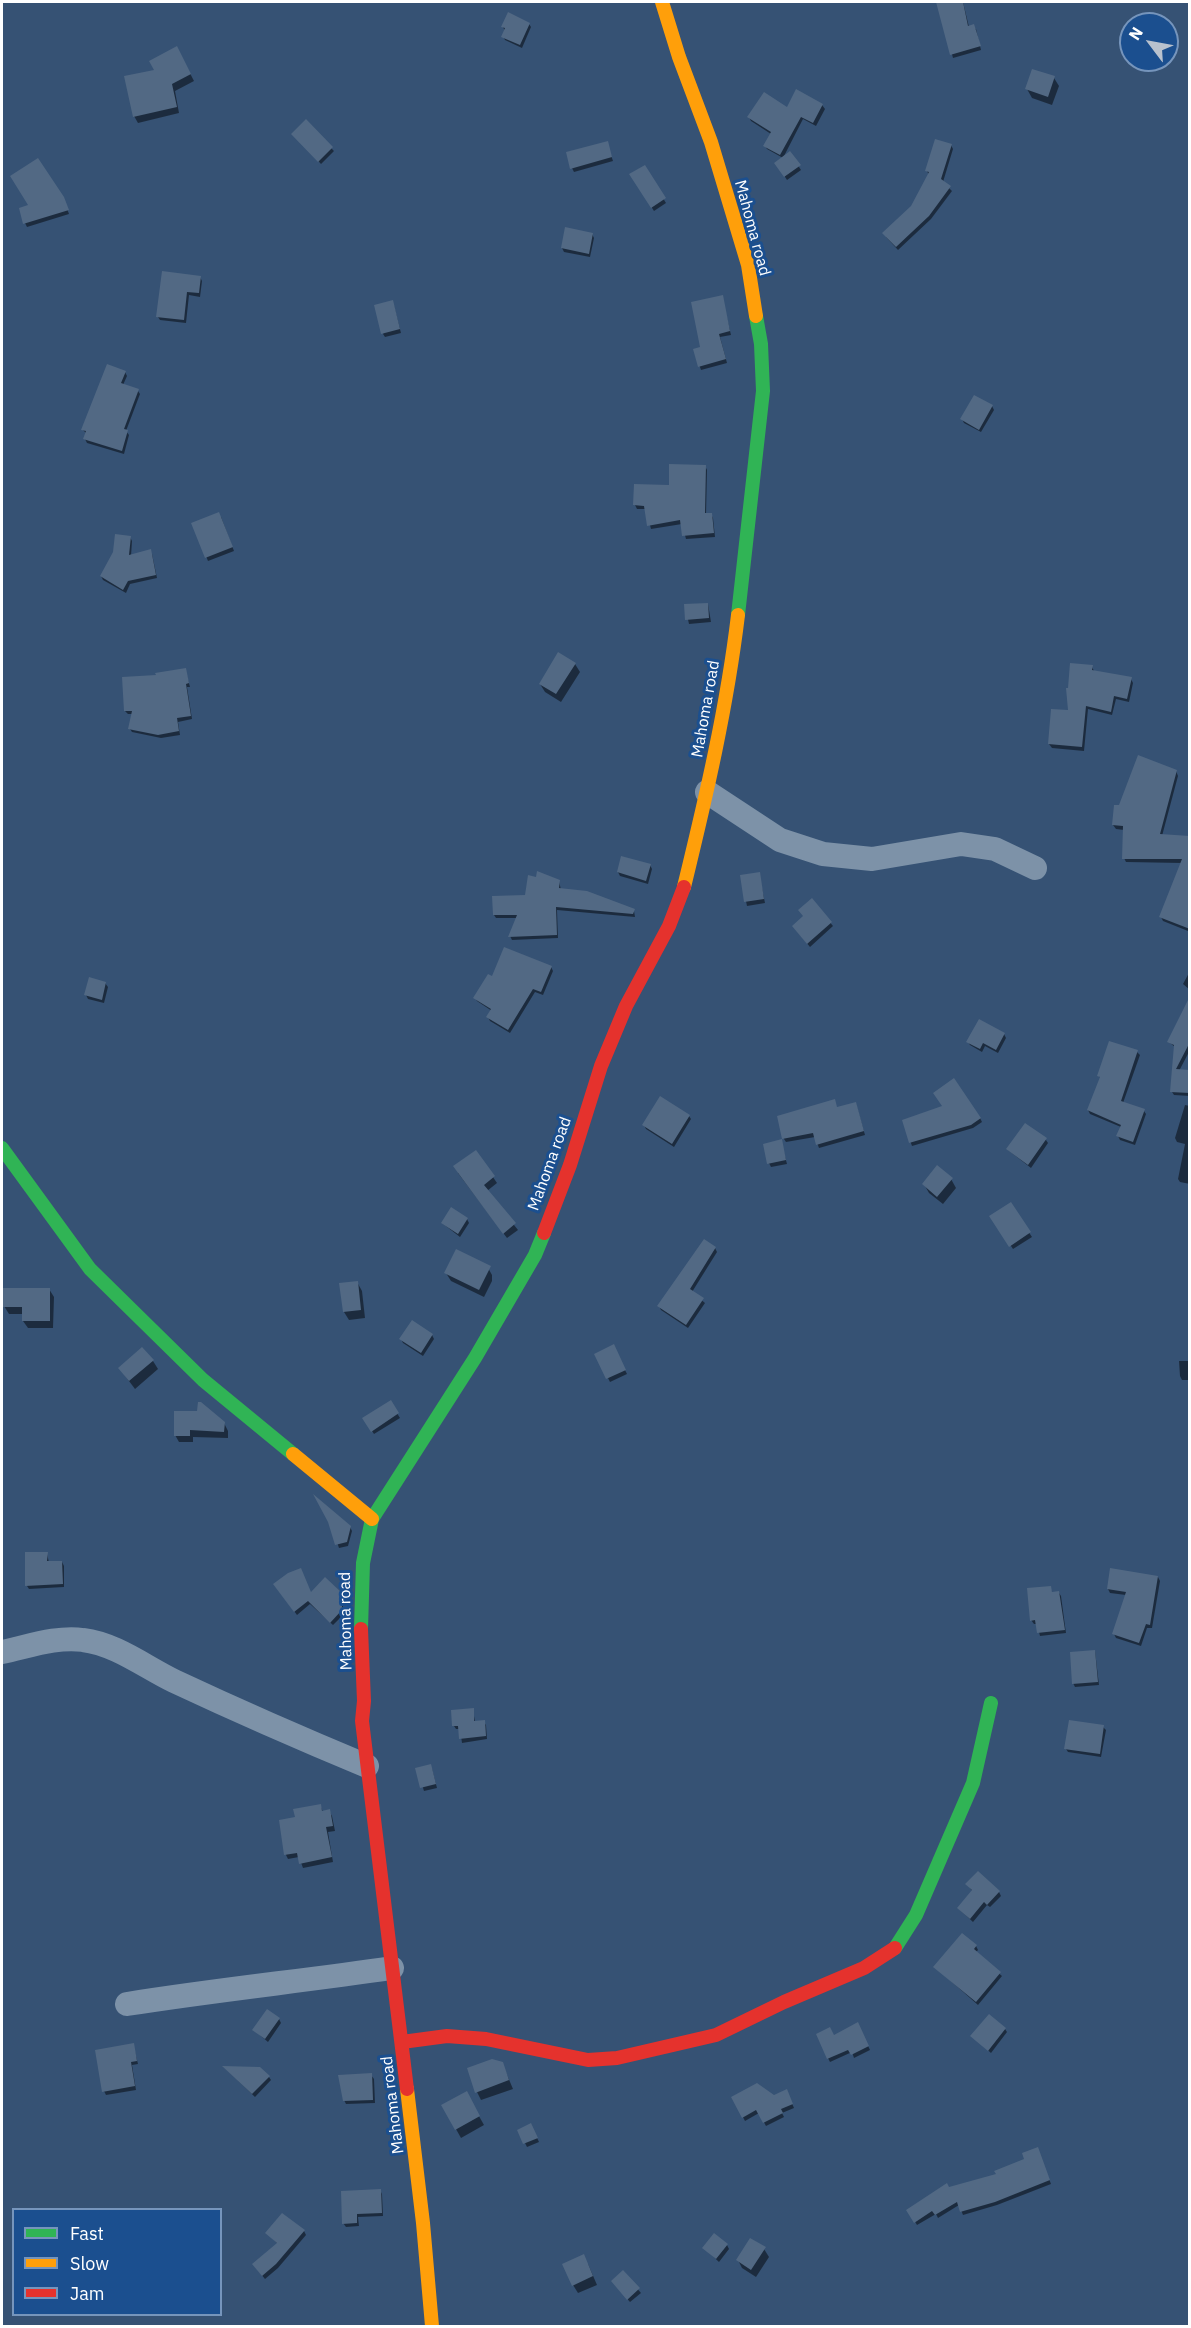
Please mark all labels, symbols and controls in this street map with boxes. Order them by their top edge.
north arrow [1119,12,1179,72]
text: N [1124,23,1147,44]
street label: Mahoma road [730,178,774,278]
street label: Mahoma road [688,659,724,759]
street label: Mahoma road [524,1114,576,1214]
street label: Mahoma road [336,1572,356,1670]
street label: Mahoma road [377,2055,409,2155]
legend [12,2208,222,2316]
text: Fast [70,2222,104,2245]
text: Slow [70,2252,109,2275]
text: Jam [70,2282,105,2305]

